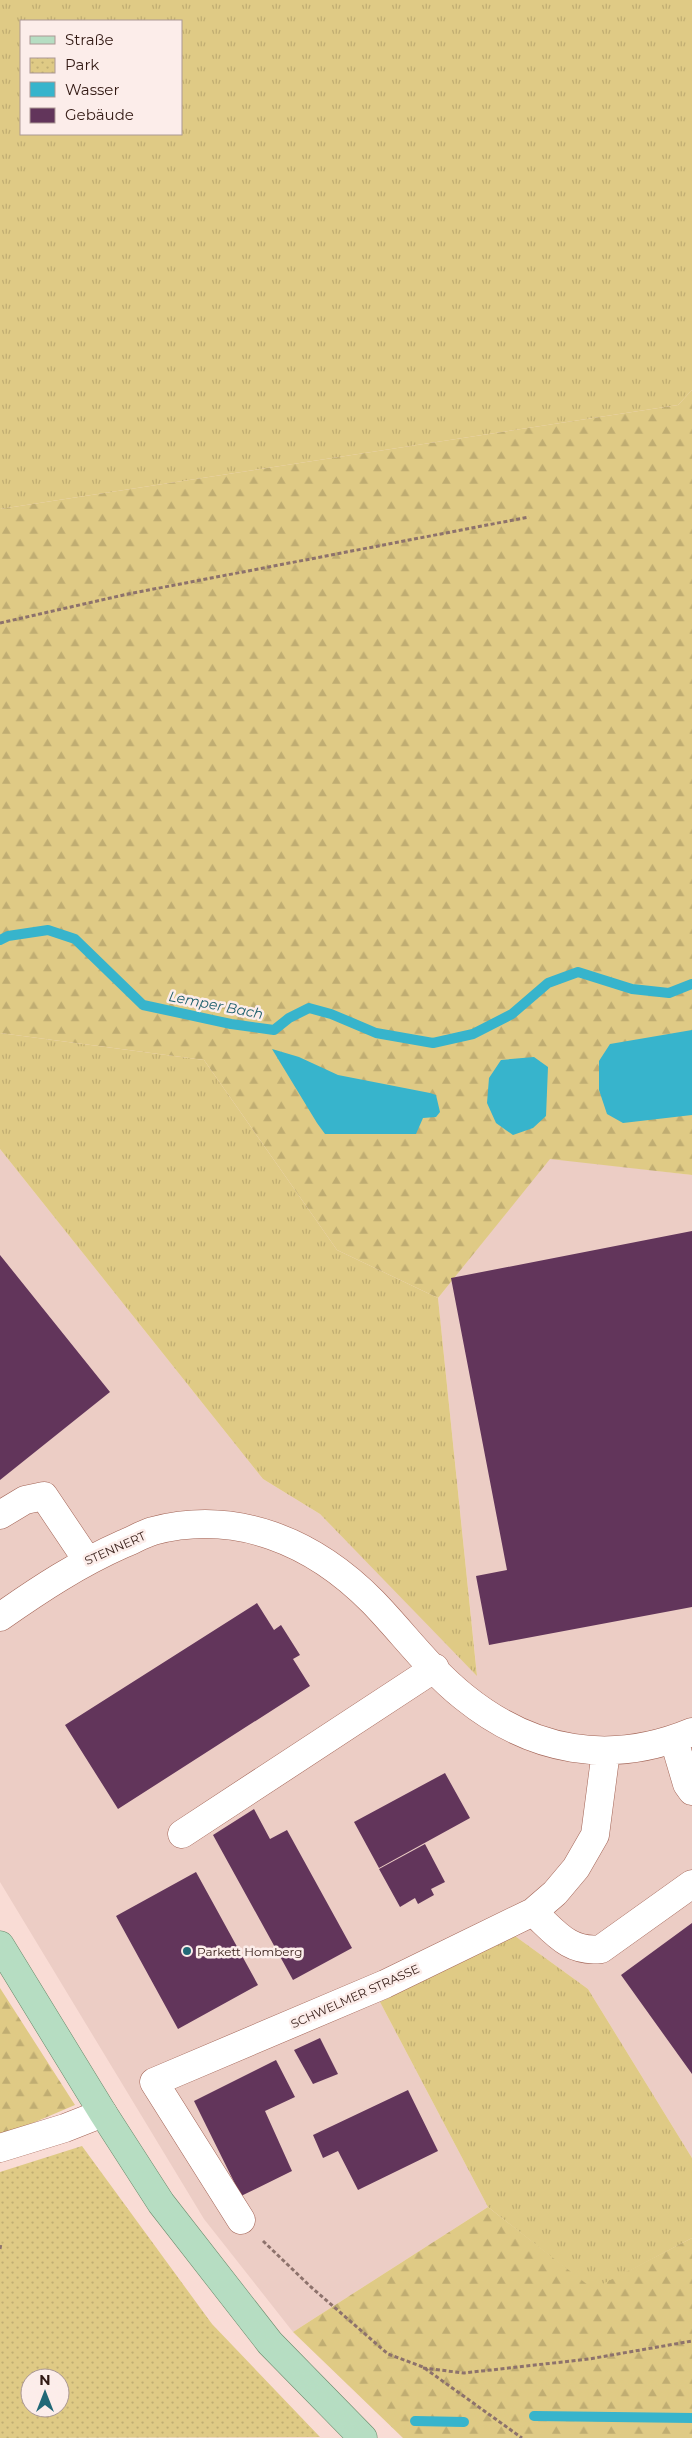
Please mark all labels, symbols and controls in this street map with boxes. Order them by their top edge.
legend [20,20,182,135]
text: Straße [65,30,114,49]
text: Park [65,55,99,74]
text: Wasser [65,80,119,99]
text: Gebäude [65,105,134,124]
water label: Lemper Bach [167,987,265,1023]
street label: STENNERT [82,1528,148,1568]
place label: Parkett Homberg [197,1944,302,1959]
marker: Parkett Homberg [181,1945,193,1957]
street label: SCHWELMER STRASSE [288,1961,422,2031]
north arrow [20,2368,70,2418]
text: N [39,2371,51,2389]

